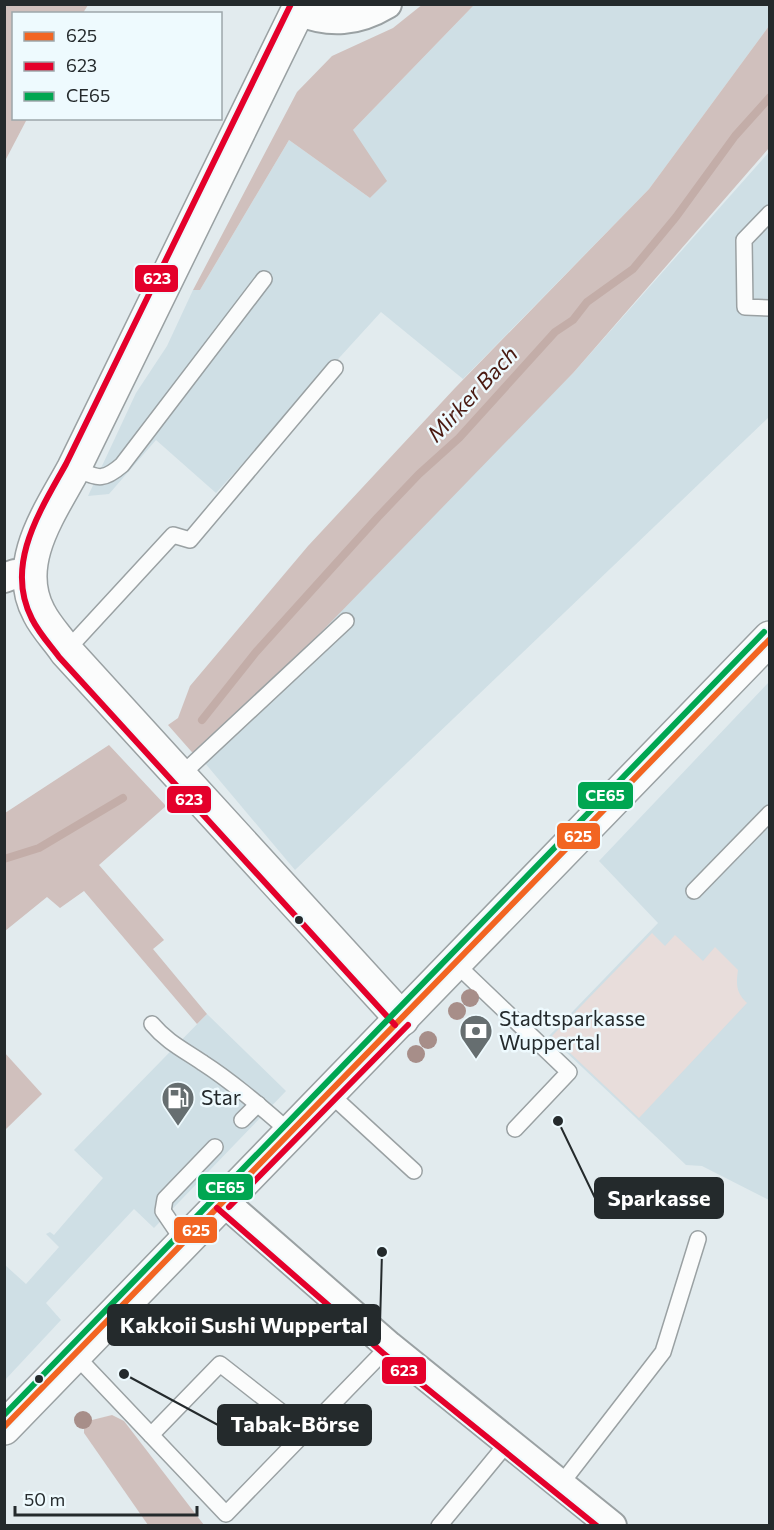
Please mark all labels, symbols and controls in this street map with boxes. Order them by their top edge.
legend [12,12,222,120]
text: 625 [66,24,97,46]
text: 623 [66,54,97,76]
text: CE65 [66,84,110,106]
line badge: 623 [134,264,179,293]
text: 623 [143,268,171,287]
water label: Mirker Bach [421,340,523,447]
line badge: CE65 [577,781,634,810]
line badge: 623 [166,785,212,814]
text: CE65 [585,785,625,804]
text: 623 [175,789,203,808]
line badge: 625 [556,822,601,850]
text: 625 [564,826,592,845]
unlabelled marker [293,914,305,926]
place label: Stadtsparkasse Wuppertal [499,1005,645,1054]
bank icon: Stadtsparkasse Wuppertal [458,1013,494,1060]
fuel station icon: Star [160,1080,196,1127]
place label: Star [201,1084,241,1109]
line badge: CE65 [197,1173,254,1201]
text: CE65 [205,1177,245,1196]
callout: Sparkasse [595,1178,723,1218]
text: Sparkasse [607,1184,711,1211]
line badge: 625 [173,1216,218,1244]
text: 625 [182,1220,210,1239]
callout: Kakkoii Sushi Wuppertal [108,1305,380,1345]
text: Kakkoii Sushi Wuppertal [120,1311,368,1338]
line badge: 623 [381,1356,427,1385]
text: 623 [390,1360,418,1379]
unlabelled marker [33,1373,45,1385]
callout: Tabak-Börse [218,1405,371,1445]
text: Tabak-Börse [231,1410,359,1437]
scale bar [15,1479,196,1517]
text: 50 m [24,1488,65,1510]

